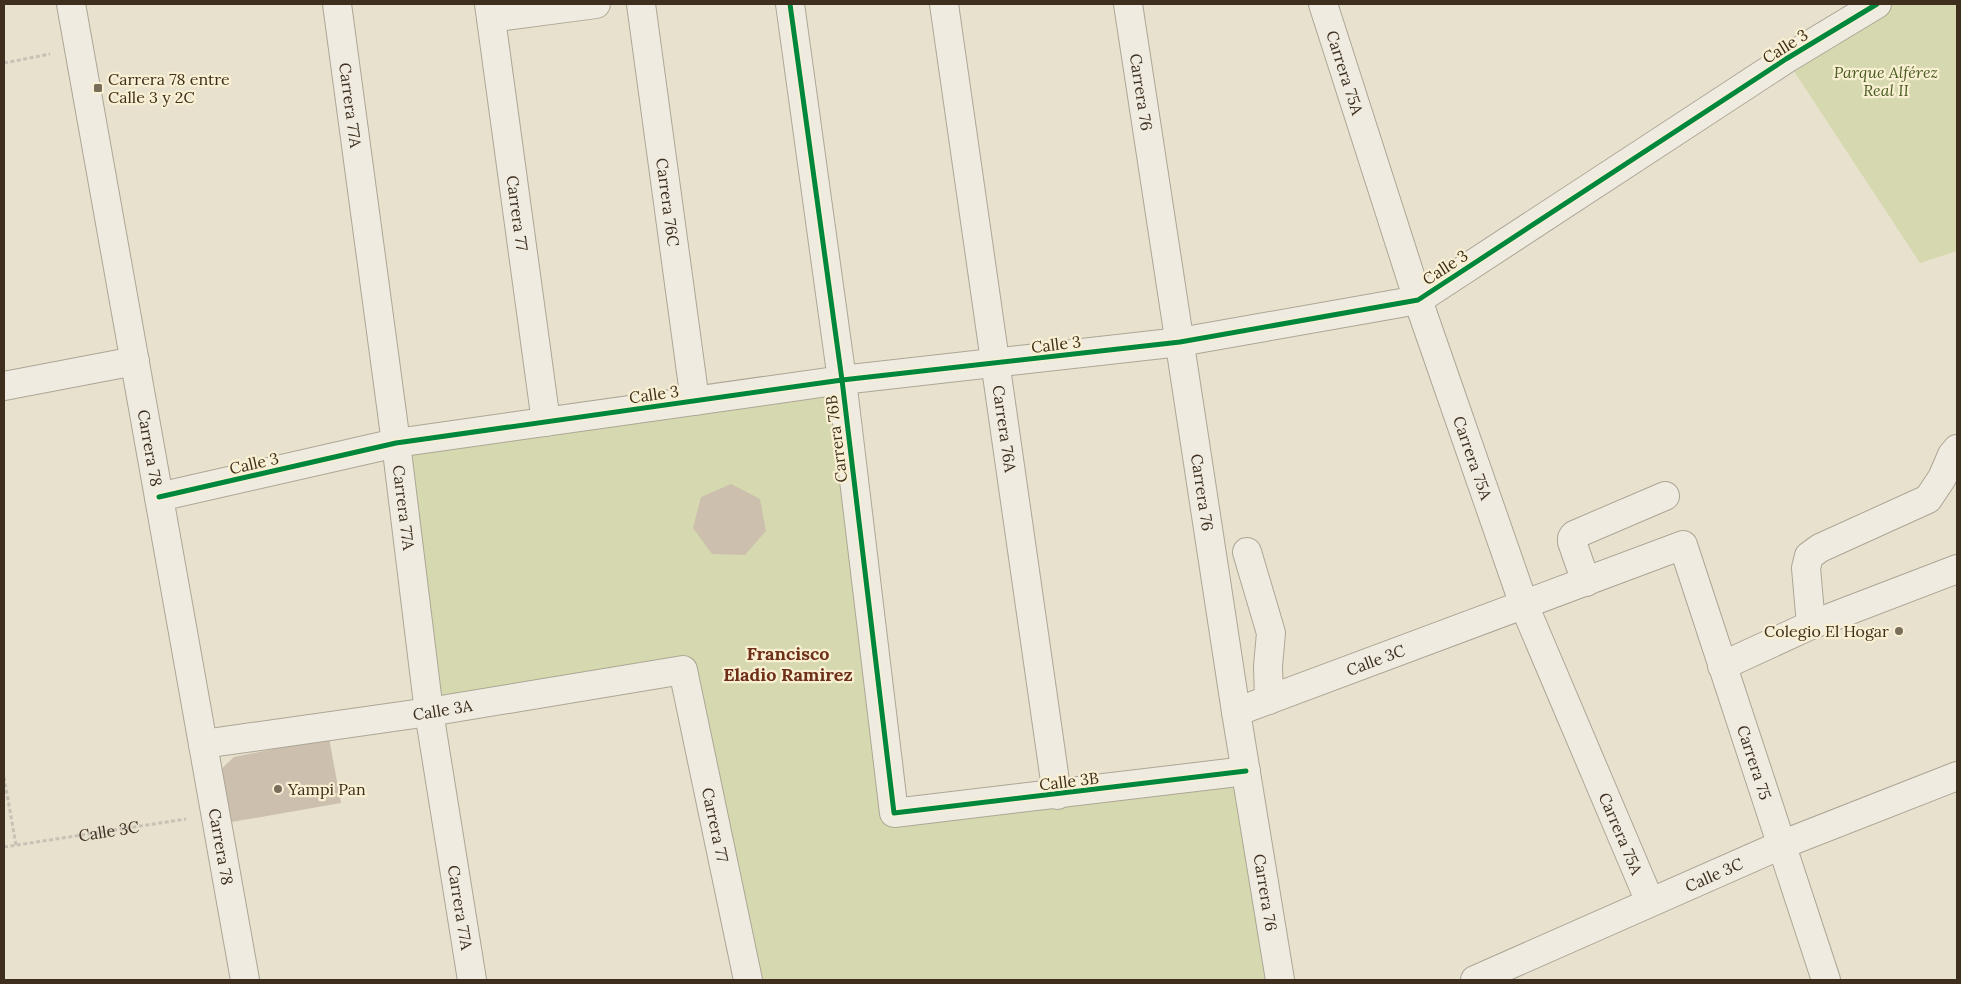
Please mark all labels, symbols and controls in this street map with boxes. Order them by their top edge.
street label: Calle 3 [1759,24,1812,68]
street label: Carrera 75A [1322,28,1368,118]
street label: Carrera 76 [1126,52,1157,132]
street label: Carrera 77A [335,61,366,150]
park label: Parque Alférez Real II [1834,62,1938,100]
place label: Carrera 78 entre Calle 3 y 2C [108,69,230,107]
marker: Carrera 78 entre Calle 3 y 2C [92,82,104,94]
street label: Carrera 76C [652,157,684,248]
street label: Carrera 77 [502,174,533,253]
street label: Calle 3 [1419,245,1471,289]
street label: Calle 3 [1030,331,1082,357]
street label: Calle 3 [628,381,680,407]
street label: Carrera 76A [989,384,1021,475]
street label: Carrera 76B [821,394,851,484]
street label: Carrera 78 [134,408,167,488]
street label: Carrera 75A [1449,413,1497,503]
street label: Calle 3 [227,448,281,478]
street label: Carrera 76 [1187,452,1218,532]
street label: Carrera 77A [389,464,419,552]
place label: Colegio El Hogar [1764,621,1889,641]
marker: Colegio El Hogar [1893,625,1905,637]
street label: Calle 3C [1343,640,1408,680]
district label: Francisco Eladio Ramirez [723,642,853,686]
street label: Calle 3A [411,695,475,724]
street label: Carrera 75 [1733,723,1776,802]
street label: Calle 3B [1038,767,1100,795]
place label: Yampi Pan [287,779,366,799]
marker: Yampi Pan [272,783,284,795]
street label: Carrera 77 [698,786,733,865]
street label: Carrera 75A [1595,789,1648,879]
street label: Carrera 78 [205,807,238,887]
street label: Calle 3C [77,816,141,845]
street label: Carrera 76 [1249,852,1282,932]
street label: Calle 3C [1682,853,1746,896]
street label: Carrera 77A [444,864,477,952]

